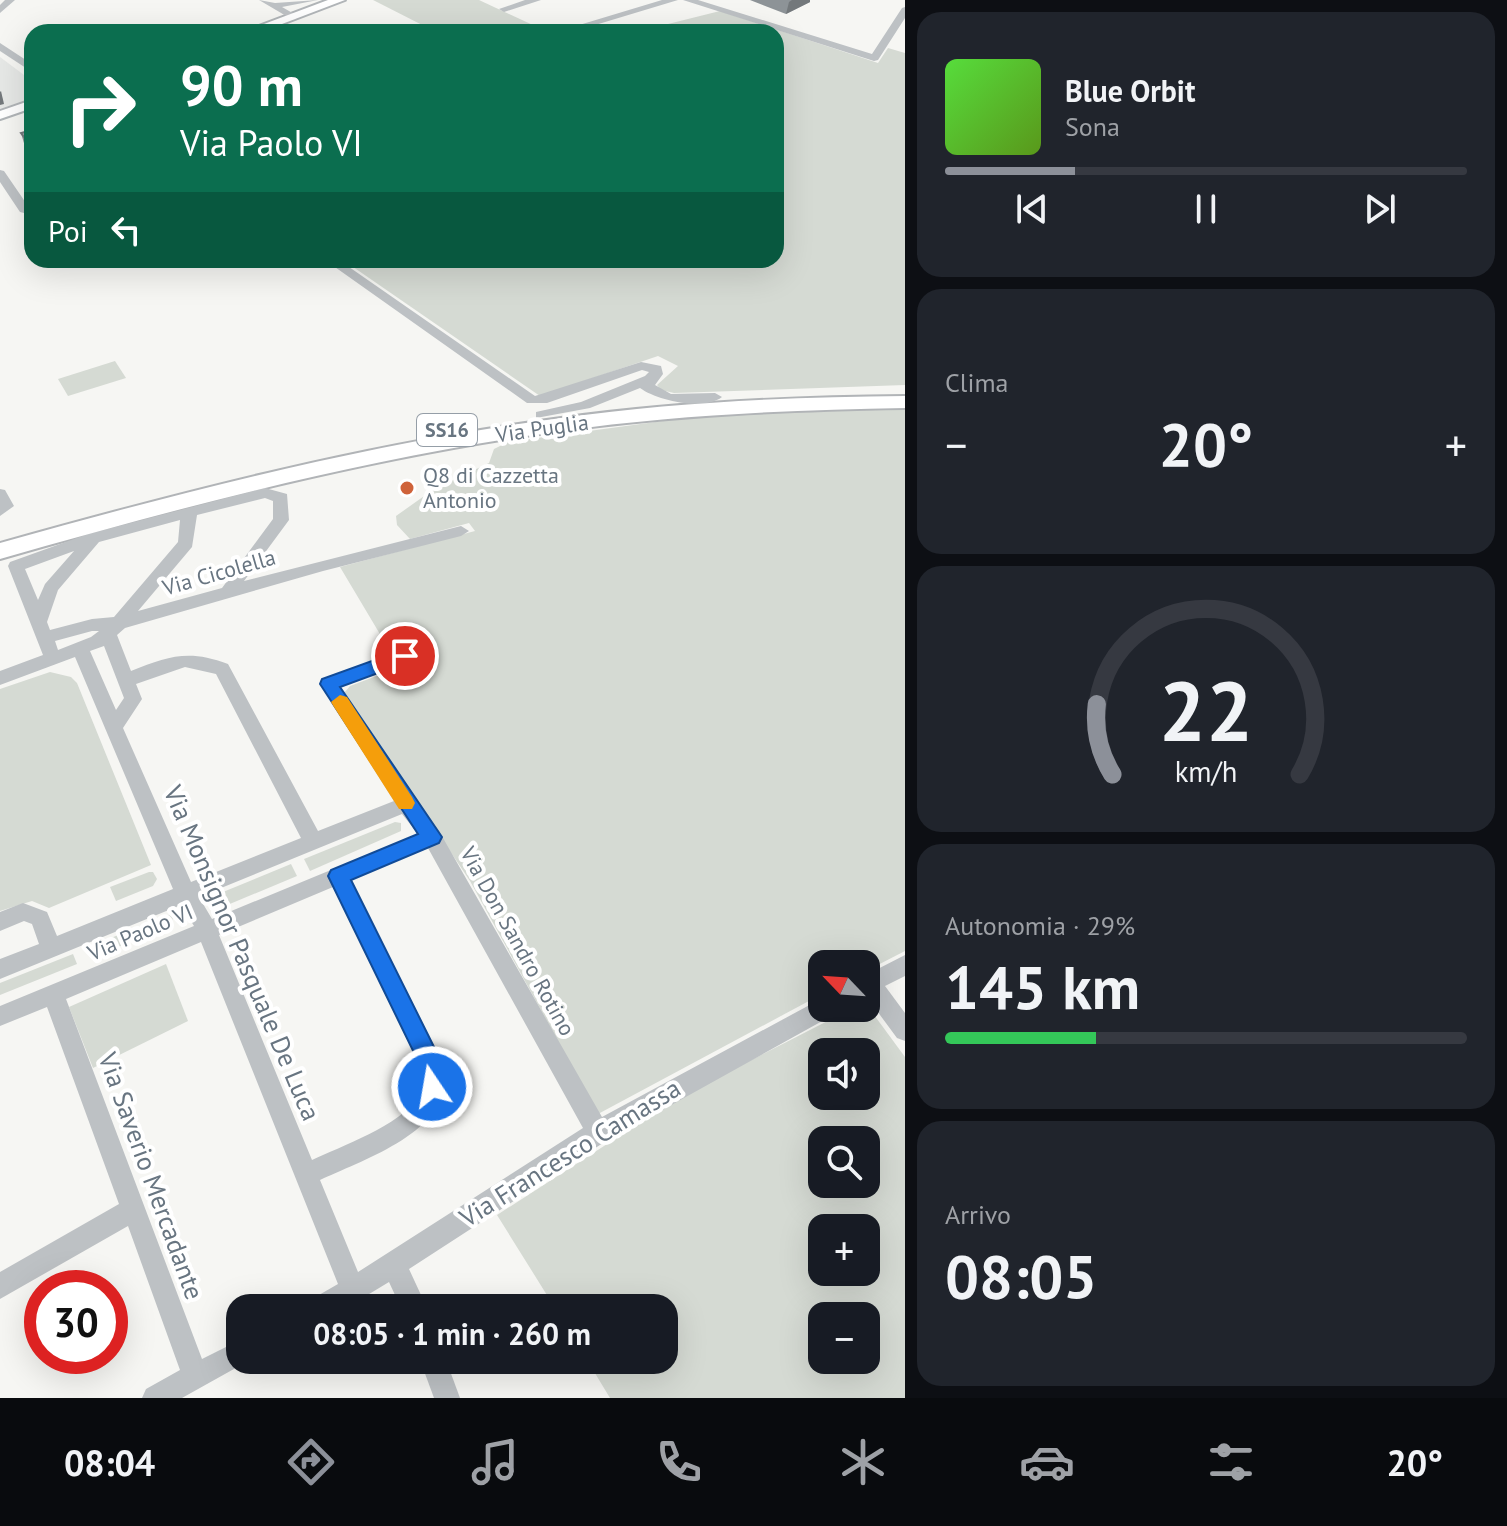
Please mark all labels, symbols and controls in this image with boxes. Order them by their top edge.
text: 90 m [180,49,303,121]
icon: right [48,56,152,160]
text: Blue Orbit [1065,71,1195,110]
text: Sona [1065,110,1120,143]
text: Via Paolo VI [180,119,363,166]
icon: previous [1010,187,1054,231]
icon: pause [1184,187,1228,231]
icon: next [1358,187,1402,231]
icon: left [104,208,148,252]
text: Poi [48,211,88,250]
text: Clima [945,366,1008,399]
text: 20° [1159,405,1253,483]
street label: Via Puglia [493,408,590,449]
road number: SS16 [417,414,477,446]
text: − [945,416,967,473]
text: + [1445,416,1467,473]
place label: Q8 di Cazzetta Antonio [423,461,559,514]
marker: Q8 di Cazzetta Antonio [398,479,416,497]
street label: Via Cicolella [158,543,279,602]
pin [371,622,439,690]
icon: arrive [383,634,427,678]
text: 22 [1159,656,1253,764]
text: km/h [1175,753,1237,790]
street label: Via Monsignor Pasquale De Luca [156,779,328,1125]
street label: Via Don Sandro Rotino [454,841,582,1040]
street label: Via Paolo VI [82,897,197,967]
text: Autonomia · 29% [945,909,1135,942]
text: 145 km [945,948,1140,1026]
north arrow [808,950,880,1022]
map controls [808,950,880,1374]
button: sound [808,1038,880,1110]
position arrow [390,1045,474,1129]
street label: Via Saverio Mercadante [91,1047,212,1304]
street label: Via Francesco Camassa [452,1071,686,1234]
button: search [808,1126,880,1198]
text: Arrivo [945,1198,1011,1231]
button: + [808,1214,880,1286]
text: 08:05 [945,1237,1097,1315]
speed limit sign: 30 [24,1270,128,1374]
button: − [808,1302,880,1374]
text: 08:05 · 1 min · 260 m [313,1314,591,1353]
icon: directions [283,1434,339,1490]
icon: music [467,1434,523,1490]
icon: phone [651,1434,707,1490]
icon: climate [835,1434,891,1490]
icon: car [1019,1434,1075,1490]
icon: filters [1203,1434,1259,1490]
text: 08:04 [64,1439,155,1486]
text: 20° [1386,1439,1443,1486]

